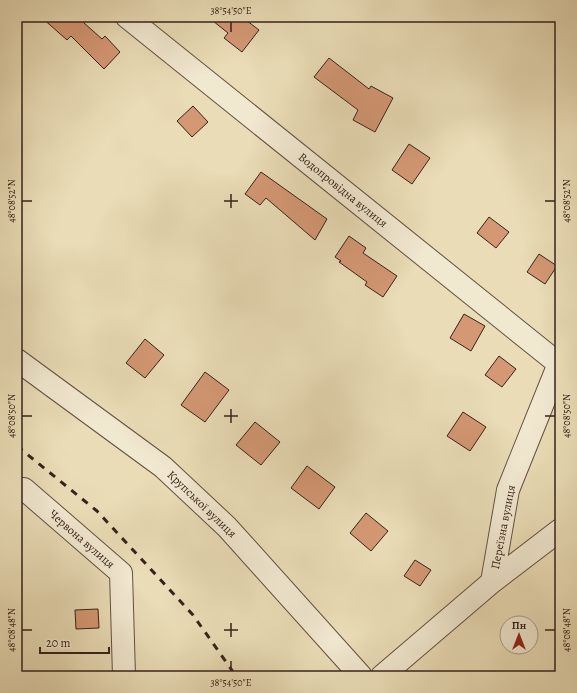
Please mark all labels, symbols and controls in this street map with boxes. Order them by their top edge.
text: 38°54'50"E [210,4,252,17]
street label: Водопровідна вулиця [295,149,391,231]
text: 48°08'52"N [5,179,18,223]
text: 48°08'52"N [560,179,573,223]
text: 48°08'50"N [5,394,18,438]
text: 48°08'50"N [560,394,573,438]
street label: Крупської вулиця [164,467,240,541]
street label: Переїзна вулиця [487,483,519,571]
street label: Червона вулиця [46,506,118,572]
text: 48°08'48"N [5,608,18,652]
text: 48°08'48"N [560,608,573,652]
north arrow [499,615,539,655]
text: Пн [512,618,527,633]
scale bar [40,629,109,655]
text: 20 m [46,635,70,651]
text: 38°54'50"E [210,676,252,689]

